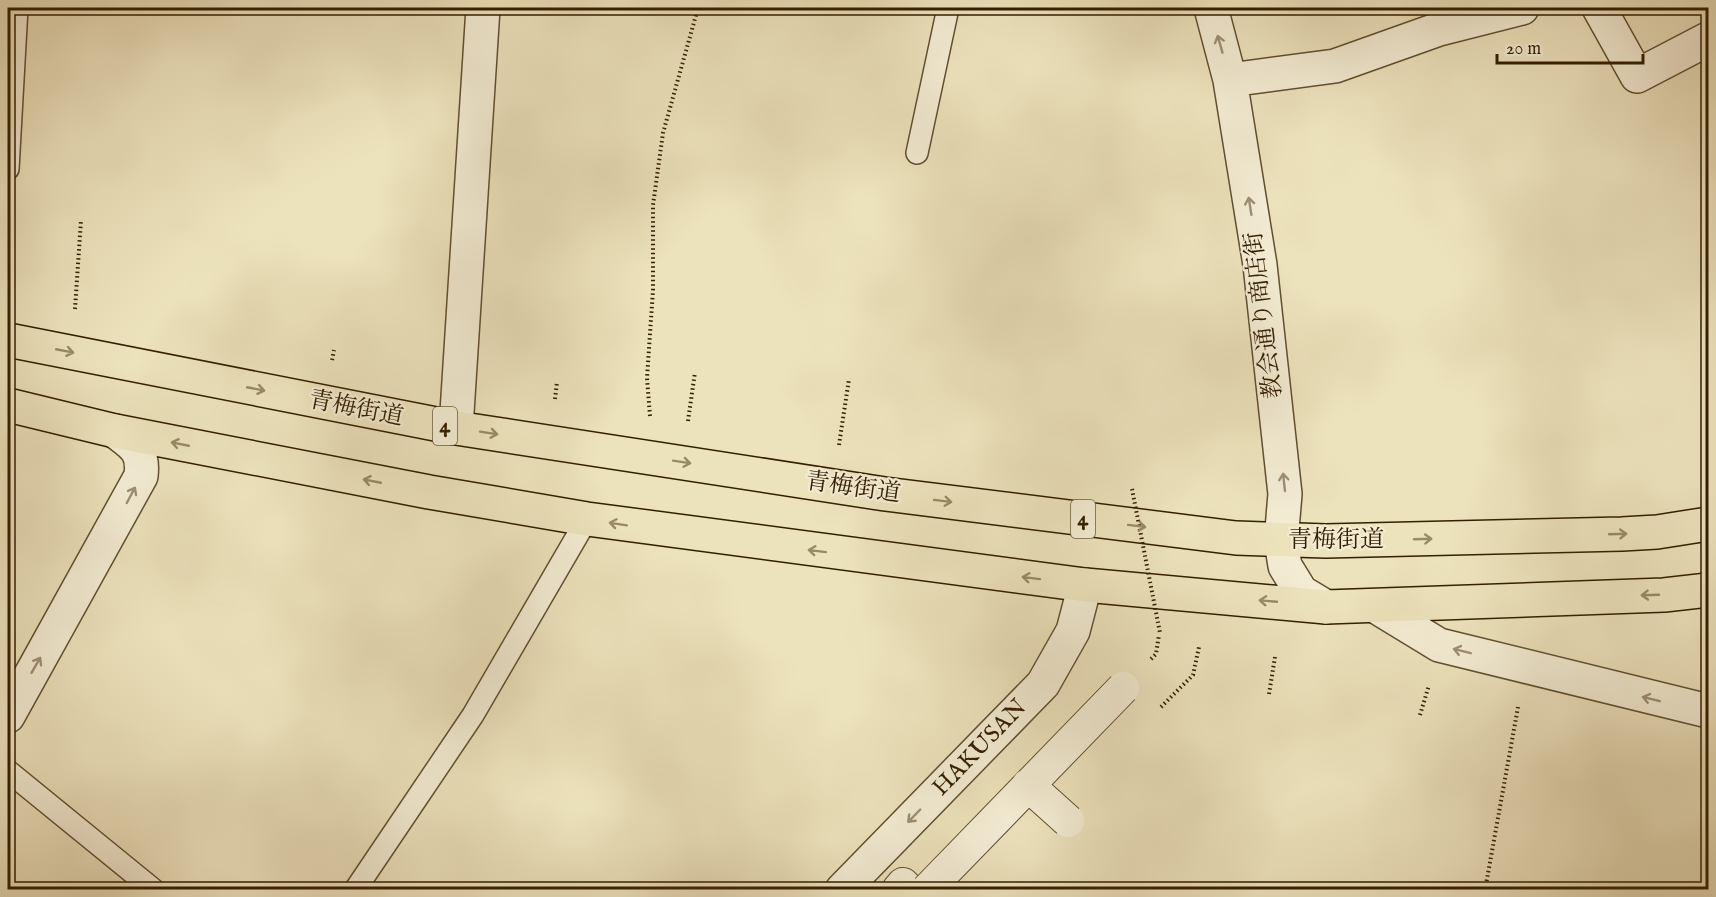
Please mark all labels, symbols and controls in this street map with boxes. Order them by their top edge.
scale bar [1497,27,1642,65]
one-way arrow [1214,34,1225,53]
text: 20 m [1506,38,1541,61]
one-way arrow [1245,196,1256,216]
street label: 教会通り商店街 [1238,230,1290,400]
one-way arrow [55,346,74,357]
one-way arrow [246,384,265,395]
street label: 青梅街道 [306,385,406,433]
road number: 4 [433,407,457,445]
one-way arrow [479,427,498,438]
one-way arrow [171,438,190,449]
one-way arrow [671,457,691,468]
street label: 青梅街道 [803,466,903,510]
one-way arrow [1278,473,1289,493]
one-way arrow [362,475,382,486]
one-way arrow [126,486,137,504]
one-way arrow [933,496,953,507]
road number: 4 [1071,500,1095,538]
one-way arrow [609,519,629,530]
one-way arrow [1126,520,1146,531]
street label: 青梅街道 [1288,525,1384,556]
one-way arrow [1608,528,1628,539]
one-way arrow [1413,533,1433,545]
one-way arrow [807,545,827,556]
one-way arrow [1022,573,1042,584]
one-way arrow [1641,590,1661,601]
one-way arrow [1258,595,1278,606]
one-way arrow [1453,645,1472,657]
one-way arrow [31,657,43,674]
one-way arrow [1642,692,1661,704]
street label: HAKUSAN [926,693,1034,803]
one-way arrow [906,809,921,824]

